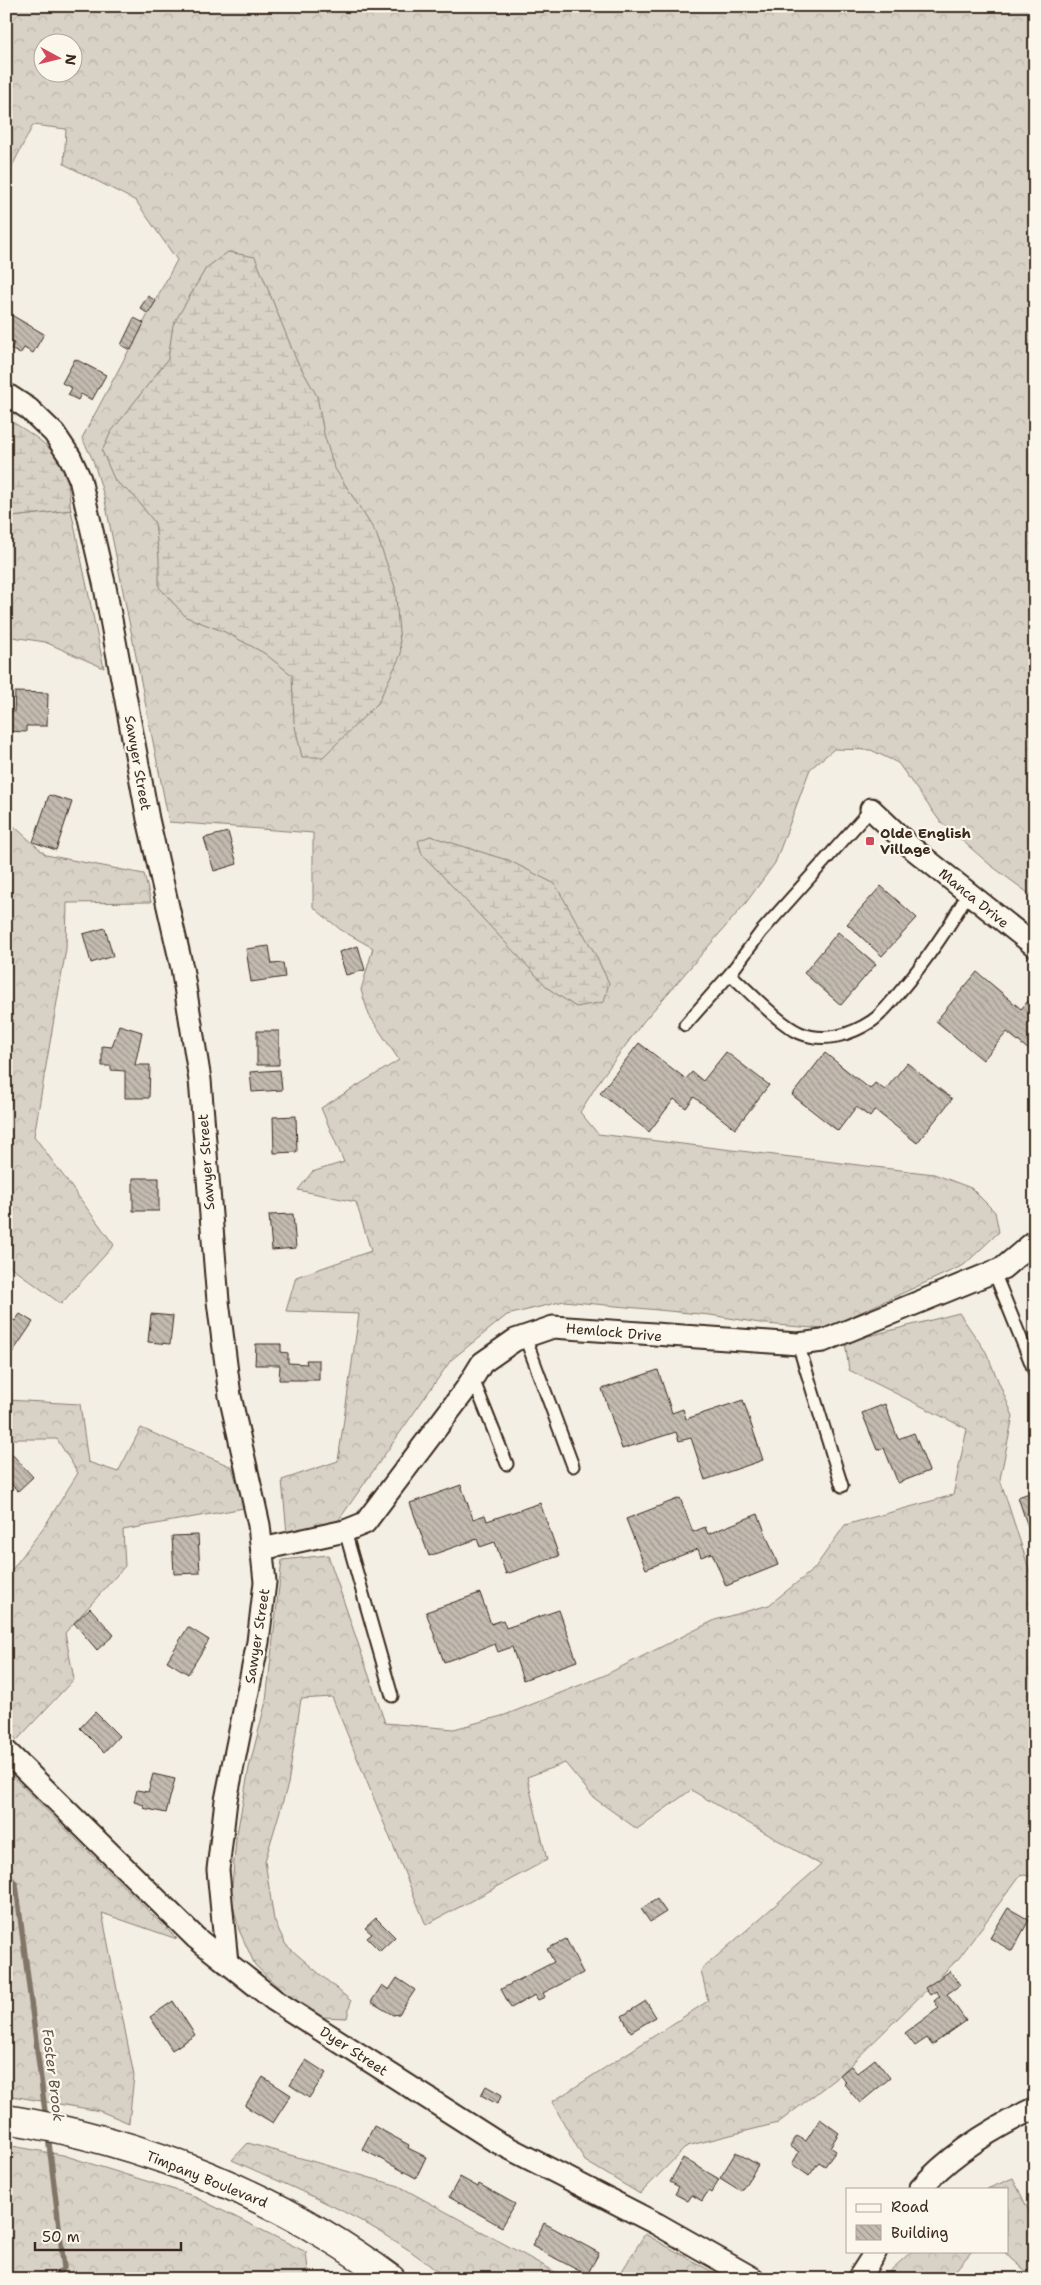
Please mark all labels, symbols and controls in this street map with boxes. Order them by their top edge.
north arrow [32,32,82,82]
text: N [61,53,81,66]
street label: Sawyer Street [121,714,155,812]
place label: Olde English Village [880,824,971,858]
marker: Olde English Village [864,835,876,847]
street label: Manca Drive [935,864,1013,932]
street label: Sawyer Street [194,1113,218,1211]
street label: Hemlock Drive [565,1319,663,1345]
street label: Sawyer Street [241,1587,273,1685]
street label: Dyer Street [317,2022,391,2080]
water label: Foster Brook [37,2027,69,2123]
street label: Timpany Boulevard [144,2146,270,2212]
legend [846,2188,1008,2252]
text: Road [891,2197,929,2217]
scale bar [35,2220,181,2252]
text: Building [891,2223,948,2243]
text: 50 m [42,2227,80,2247]

